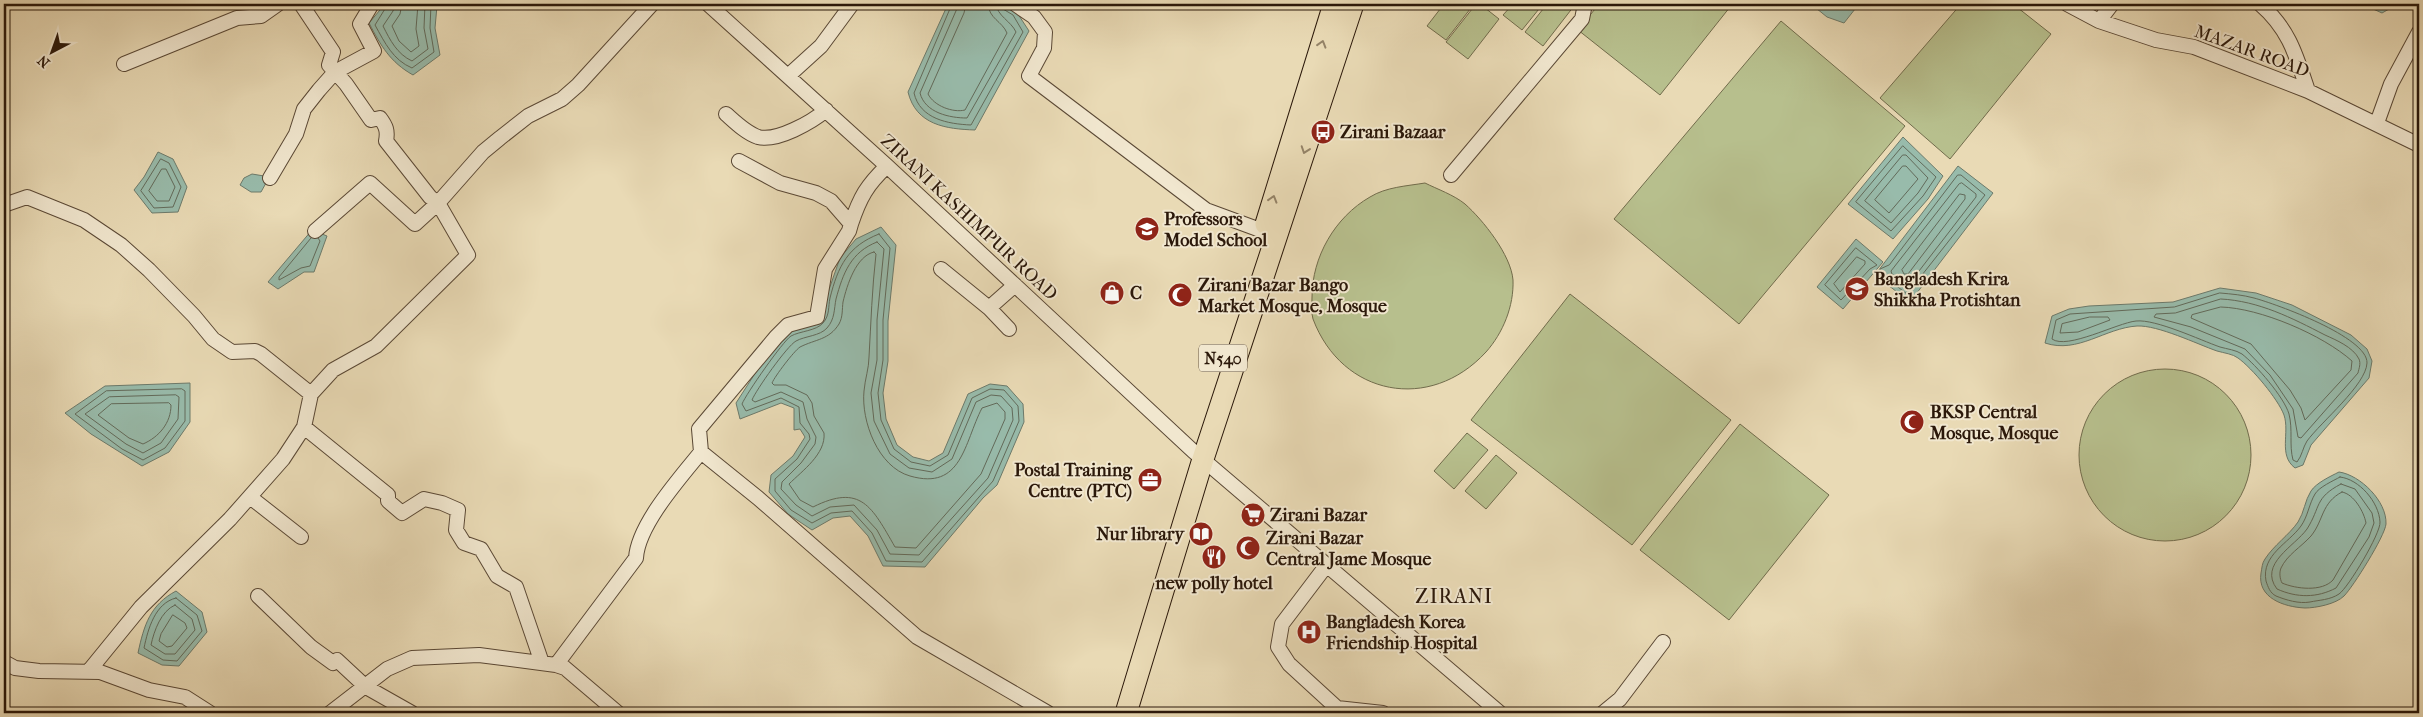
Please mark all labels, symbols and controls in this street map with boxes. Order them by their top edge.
street label: MAZAR ROAD [2191,21,2312,82]
north arrow [28,28,78,78]
one-way arrow [1316,40,1326,48]
text: N [34,51,53,71]
bus stop icon: Zirani Bazaar [1310,119,1336,145]
place label: Zirani Bazaar [1340,122,1446,143]
street label: ZIRANI KASHIMPUR ROAD [876,130,1061,305]
one-way arrow [1301,145,1311,154]
one-way arrow [1268,195,1278,203]
place label: Professors Model School [1163,209,1268,251]
school or university icon: Professors Model School [1134,216,1160,242]
place label: Bangladesh Krira Shikkha Protishtan [1874,269,2021,311]
place label: Zirani Bazar Bango Market Mosque, Mosque [1197,275,1387,317]
school or university icon: Bangladesh Krira Shikkha Protishtan [1844,276,1870,302]
shop icon: C [1099,280,1125,306]
mosque icon: Zirani Bazar Bango Market Mosque, Mosque [1167,282,1193,308]
place label: C [1130,283,1142,304]
road number: N540 [1199,344,1247,372]
place label: BKSP Central Mosque, Mosque [1929,402,2058,444]
mosque icon: BKSP Central Mosque, Mosque [1899,409,1925,435]
place label: Postal Training Centre (PTC) [1014,460,1133,502]
office icon: Postal Training Centre (PTC) [1137,467,1163,493]
supermarket icon: Zirani Bazar [1240,502,1266,528]
place label: Zirani Bazar [1270,505,1367,526]
library icon: Nur library [1188,521,1214,547]
place label: Nur library [1096,524,1185,545]
place label: Zirani Bazar Central Jame Mosque [1266,528,1431,570]
mosque icon: Zirani Bazar Central Jame Mosque [1235,535,1261,561]
restaurant icon: new polly hotel [1201,544,1227,570]
place label: new polly hotel [1154,573,1274,594]
district label: ZIRANI [1415,585,1493,608]
place label: Bangladesh Korea Friendship Hospital [1325,612,1479,654]
hospital icon: Bangladesh Korea Friendship Hospital [1296,619,1322,645]

